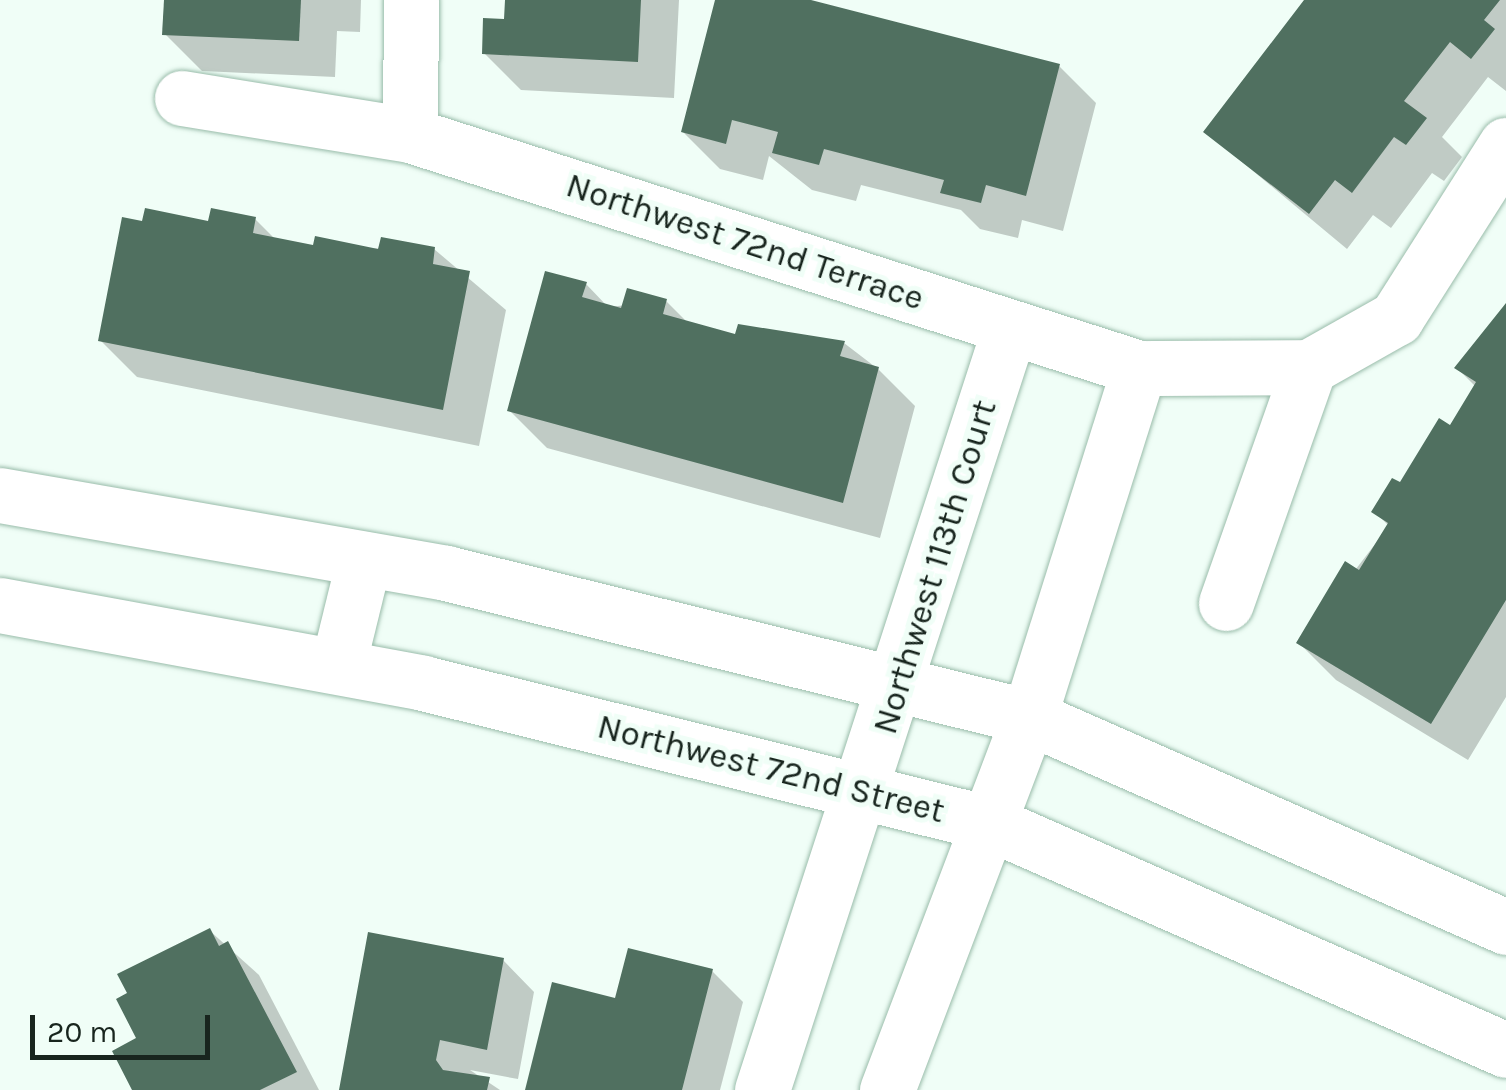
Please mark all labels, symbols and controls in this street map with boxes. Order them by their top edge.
street label: Northwest 72nd Terrace [561,164,929,320]
street label: Northwest 113th Court [864,395,1006,739]
street label: Northwest 72nd Street [593,706,949,832]
scale bar [35,995,215,1057]
text: 20 m [47,1014,117,1050]

